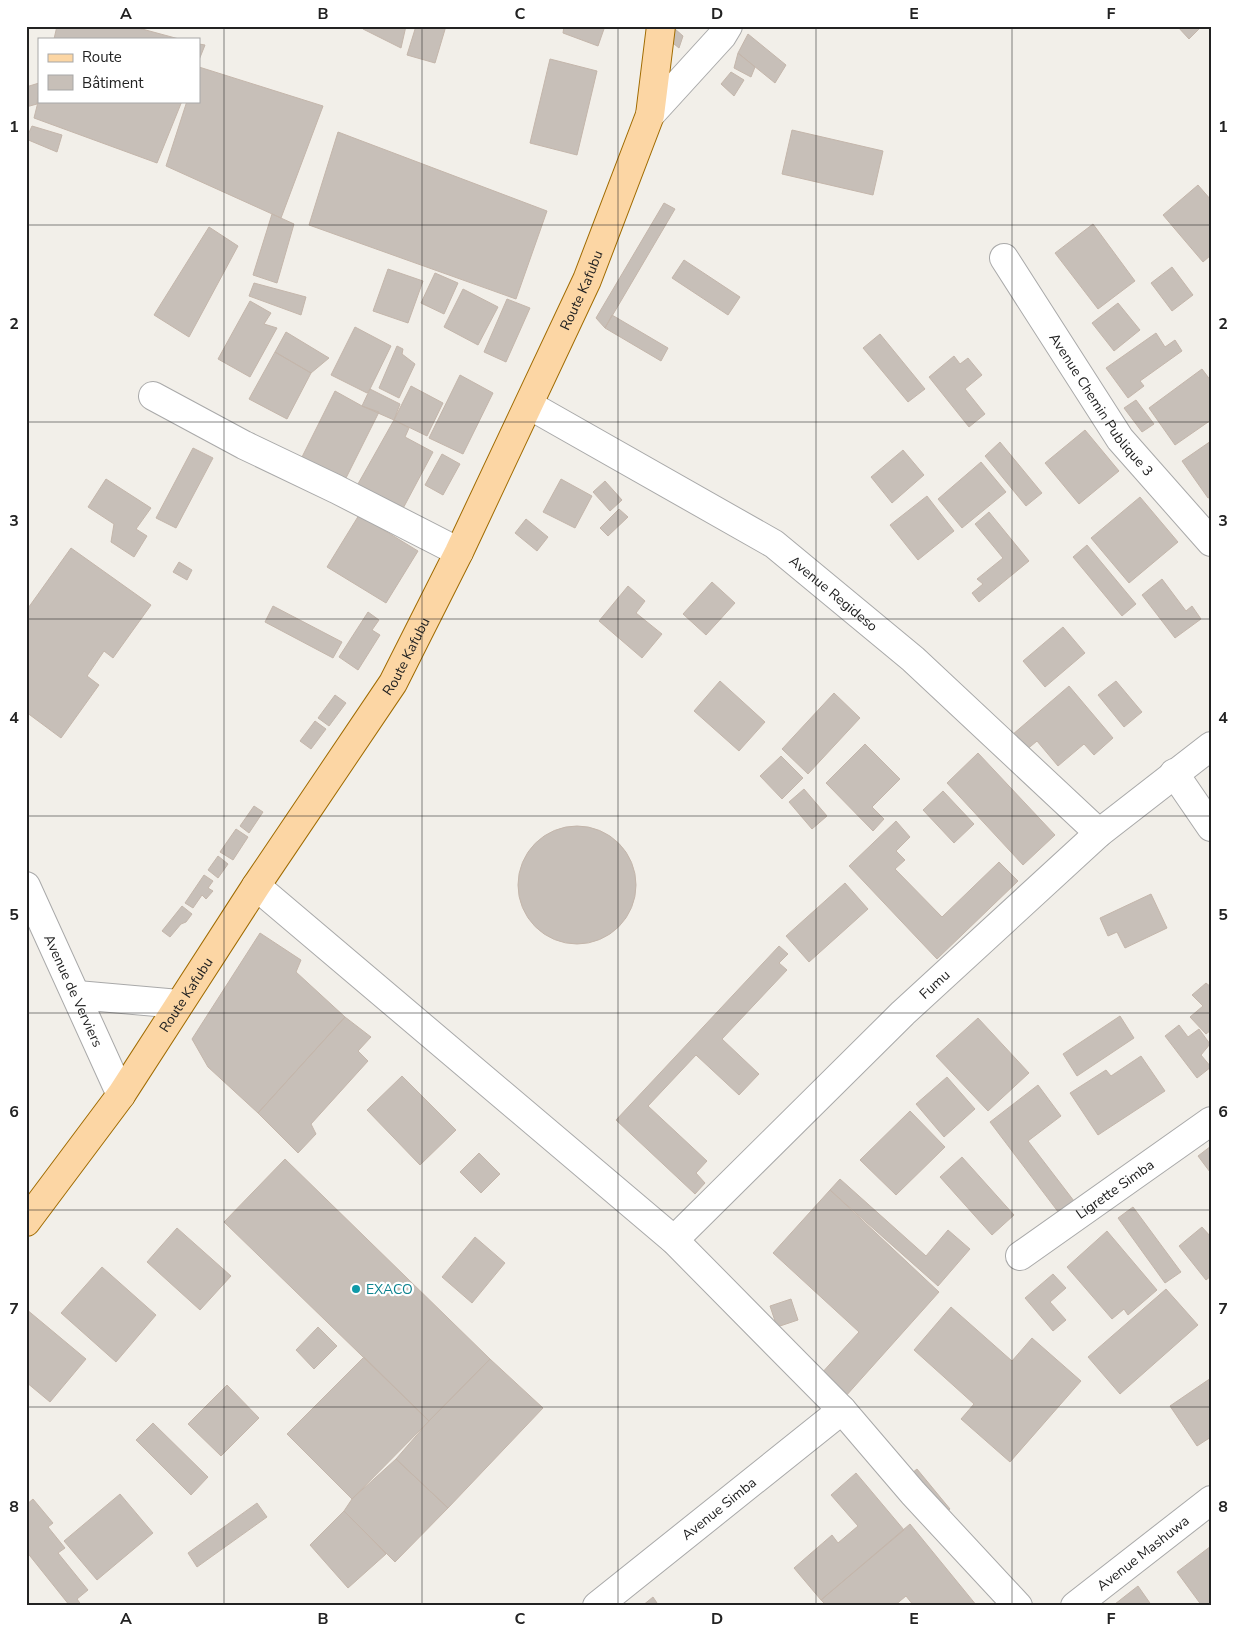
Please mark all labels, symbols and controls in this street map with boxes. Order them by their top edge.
text: A [120,3,132,25]
text: B [317,3,329,25]
text: C [515,3,526,25]
text: D [711,3,723,25]
text: E [909,3,919,25]
text: F [1107,3,1116,25]
legend [38,38,200,102]
text: Route [82,47,122,67]
text: Bâtiment [82,73,144,93]
text: 1 [9,116,19,138]
text: 1 [1218,116,1228,138]
street label: Route Kafubu [555,248,607,333]
text: 2 [9,313,19,335]
text: 2 [1218,313,1228,335]
street label: Avenue Chemin Publique 3 [1045,329,1158,480]
text: 3 [9,510,19,532]
text: 3 [1218,510,1228,532]
street label: Avenue Regideso [785,551,882,636]
street label: Route Kafubu [378,614,434,699]
text: 4 [9,707,19,729]
text: 4 [1218,707,1228,729]
text: 5 [9,904,19,926]
text: 5 [1218,904,1228,926]
street label: Avenue de Verviers [40,931,108,1050]
street label: Route Kafubu [155,954,217,1036]
street label: Fumu [915,965,954,1003]
text: 6 [9,1101,19,1123]
text: 6 [1218,1101,1228,1123]
street label: Ligrette Simba [1072,1155,1158,1223]
place label: EXACO [366,1280,413,1299]
marker: EXACO [350,1283,362,1295]
text: 7 [9,1298,19,1320]
text: 7 [1218,1298,1228,1320]
street label: Avenue Simba [677,1473,760,1544]
text: 8 [9,1496,19,1518]
text: 8 [1218,1496,1228,1518]
street label: Avenue Mashuwa [1093,1511,1193,1595]
text: A [120,1608,132,1630]
text: B [317,1608,329,1630]
text: C [515,1608,526,1630]
text: D [711,1608,723,1630]
text: E [909,1608,919,1630]
text: F [1107,1608,1116,1630]

